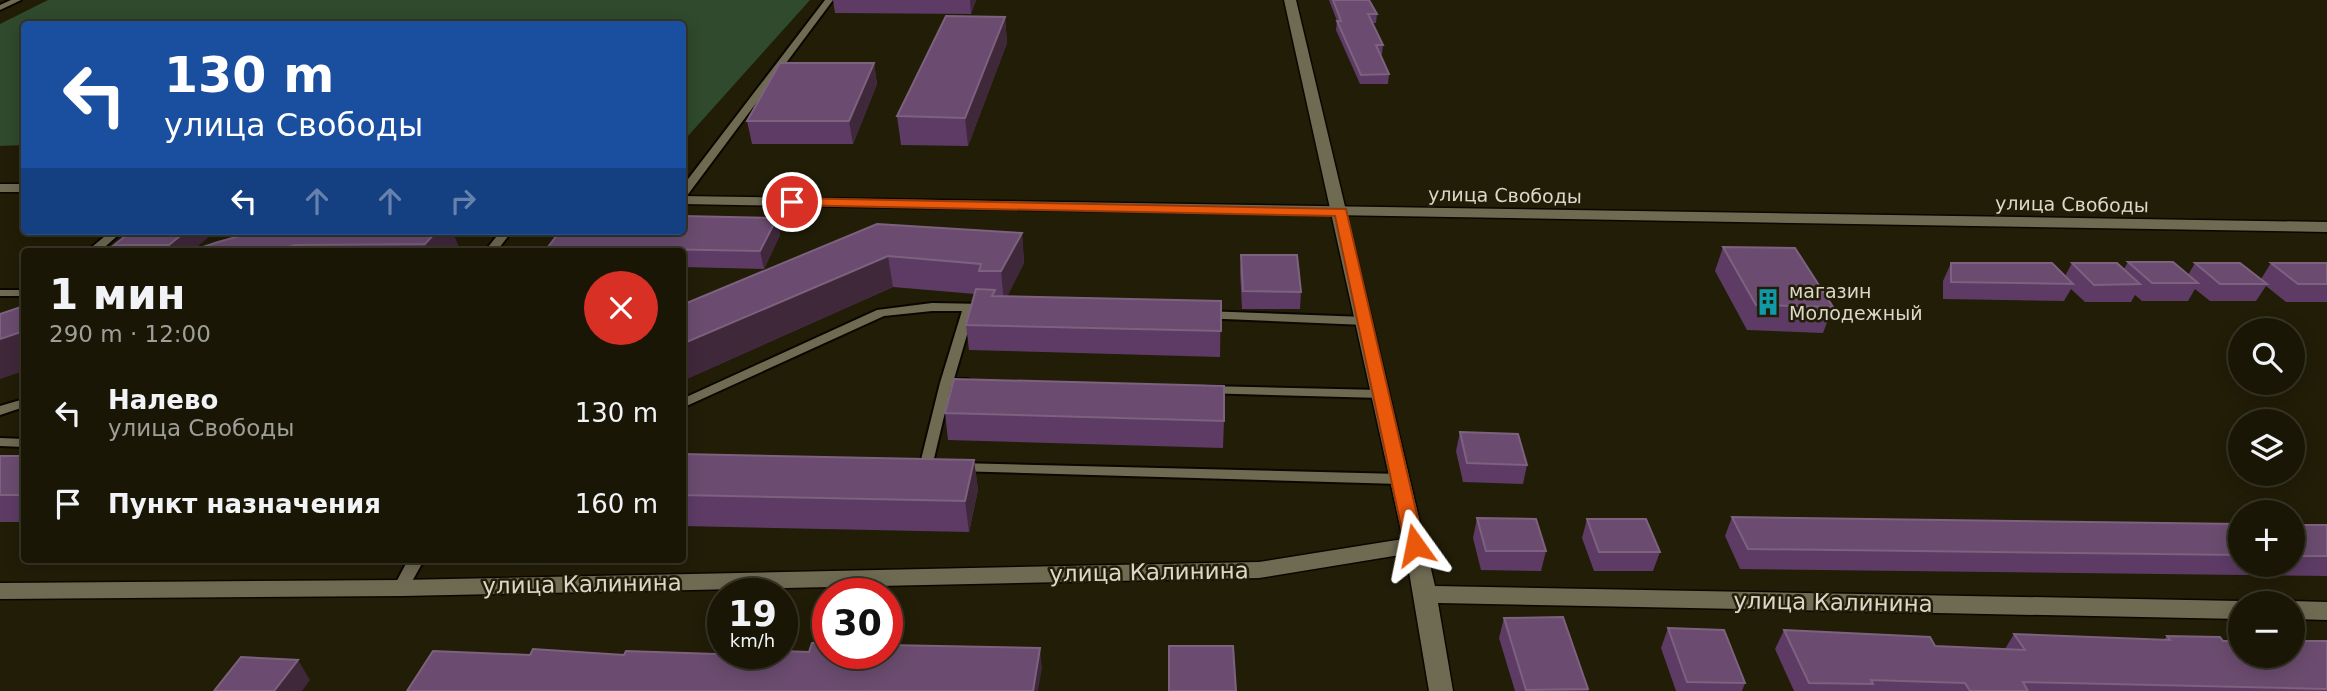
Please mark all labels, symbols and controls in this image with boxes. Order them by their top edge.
text: 130 m [164,47,334,104]
icon: left [49,49,140,140]
text: улица Свободы [164,106,423,144]
pin [762,172,822,232]
icon: left [225,182,263,220]
icon: ahead [298,182,336,220]
icon: ahead [371,182,409,220]
icon: right [444,182,482,220]
icon: arrive [773,183,811,221]
street label: улица Свободы [1428,183,1582,207]
street label: улица Свободы [1995,192,2149,216]
text: 1 мин [49,270,186,319]
button: close [584,271,658,345]
place label: магазин Молодежный [1789,280,1923,324]
building icon: магазин Молодежный [1753,287,1783,317]
map controls [2228,318,2305,668]
button: search [2228,318,2305,395]
text: 290 m · 12:00 [49,321,211,347]
text: Налево [108,385,218,415]
icon: left [49,394,87,432]
text: 130 m [575,398,658,428]
button: layers [2228,409,2305,486]
text: улица Свободы [108,415,294,441]
icon: arrive [49,485,87,523]
text: Пункт назначения [108,489,381,519]
text: 160 m [575,489,658,519]
button: + [2228,500,2305,577]
position arrow [1378,508,1452,582]
street label: улица Калинина [1049,557,1249,587]
street label: улица Калинина [482,569,682,599]
speed limit sign: 30 [812,578,903,669]
street label: улица Калинина [1733,587,1933,617]
button: − [2228,591,2305,668]
text: 19 [728,594,777,634]
text: km/h [730,630,775,651]

